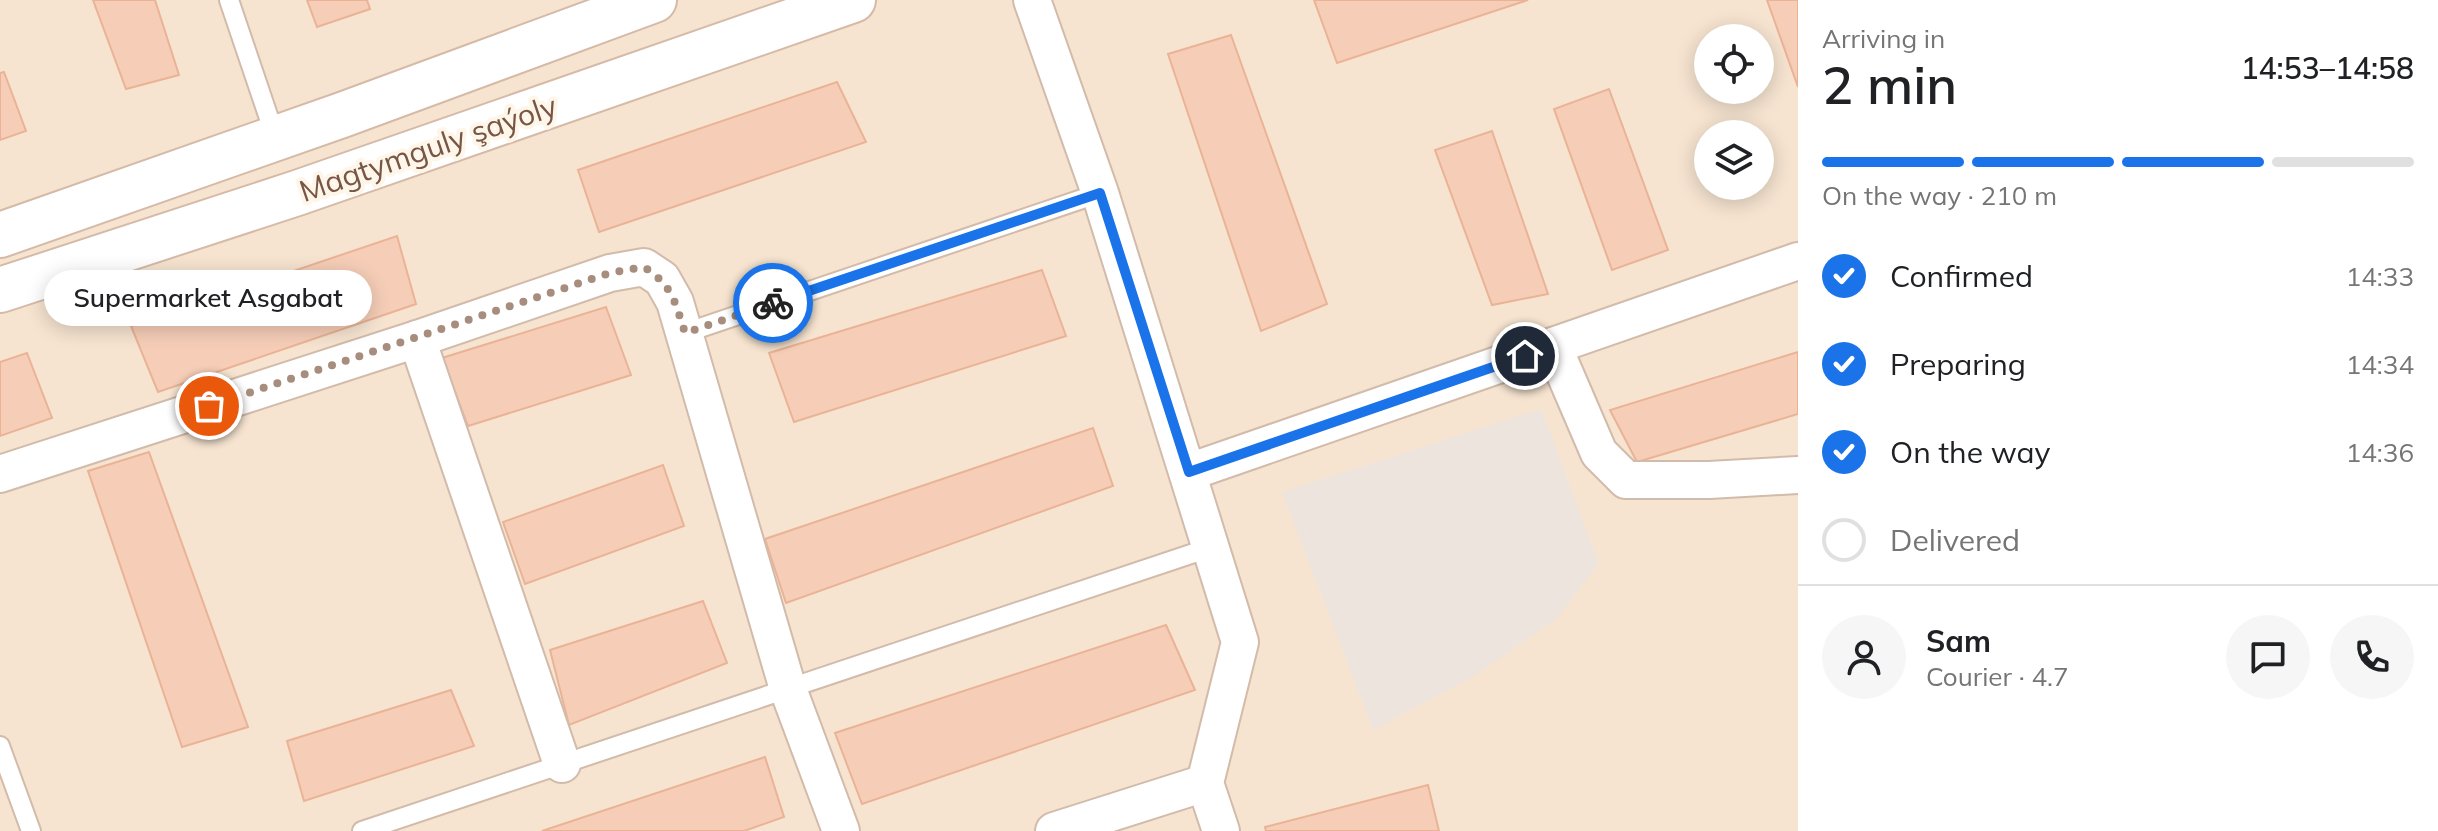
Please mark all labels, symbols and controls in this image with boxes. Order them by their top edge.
text: Arriving in [1822,22,1945,55]
map controls [1694,24,1774,200]
button: locate [1694,24,1774,104]
text: 14:53–14:58 [2241,49,2414,87]
text: 2 min [1822,52,1957,117]
street label: Magtymguly şaýoly [294,86,562,210]
button: layers [1694,120,1774,200]
text: On the way · 210 m [1822,179,2057,212]
icon: check [1822,254,1866,298]
text: Confirmed [1890,257,2033,295]
text: 14:33 [2346,260,2414,293]
courier [733,263,813,343]
callout: Supermarket Asgabat [45,270,373,326]
text: Supermarket Asgabat [73,281,343,314]
icon: bike [751,281,795,325]
pin [1491,322,1559,390]
icon: home [1503,334,1547,378]
icon: check [1822,342,1866,386]
text: Preparing [1890,345,2026,383]
text: 14:34 [2346,348,2414,381]
pin [175,372,243,440]
icon: bag [187,384,231,428]
icon: check [1822,430,1866,474]
text: On the way [1890,433,2050,471]
text: 14:36 [2346,436,2414,469]
text: Delivered [1890,521,2020,559]
button: person [1822,615,1906,699]
button: chat [2226,615,2310,699]
button: phone [2330,615,2414,699]
text: Sam [1926,622,1991,660]
text: Courier · 4.7 [1926,660,2069,693]

